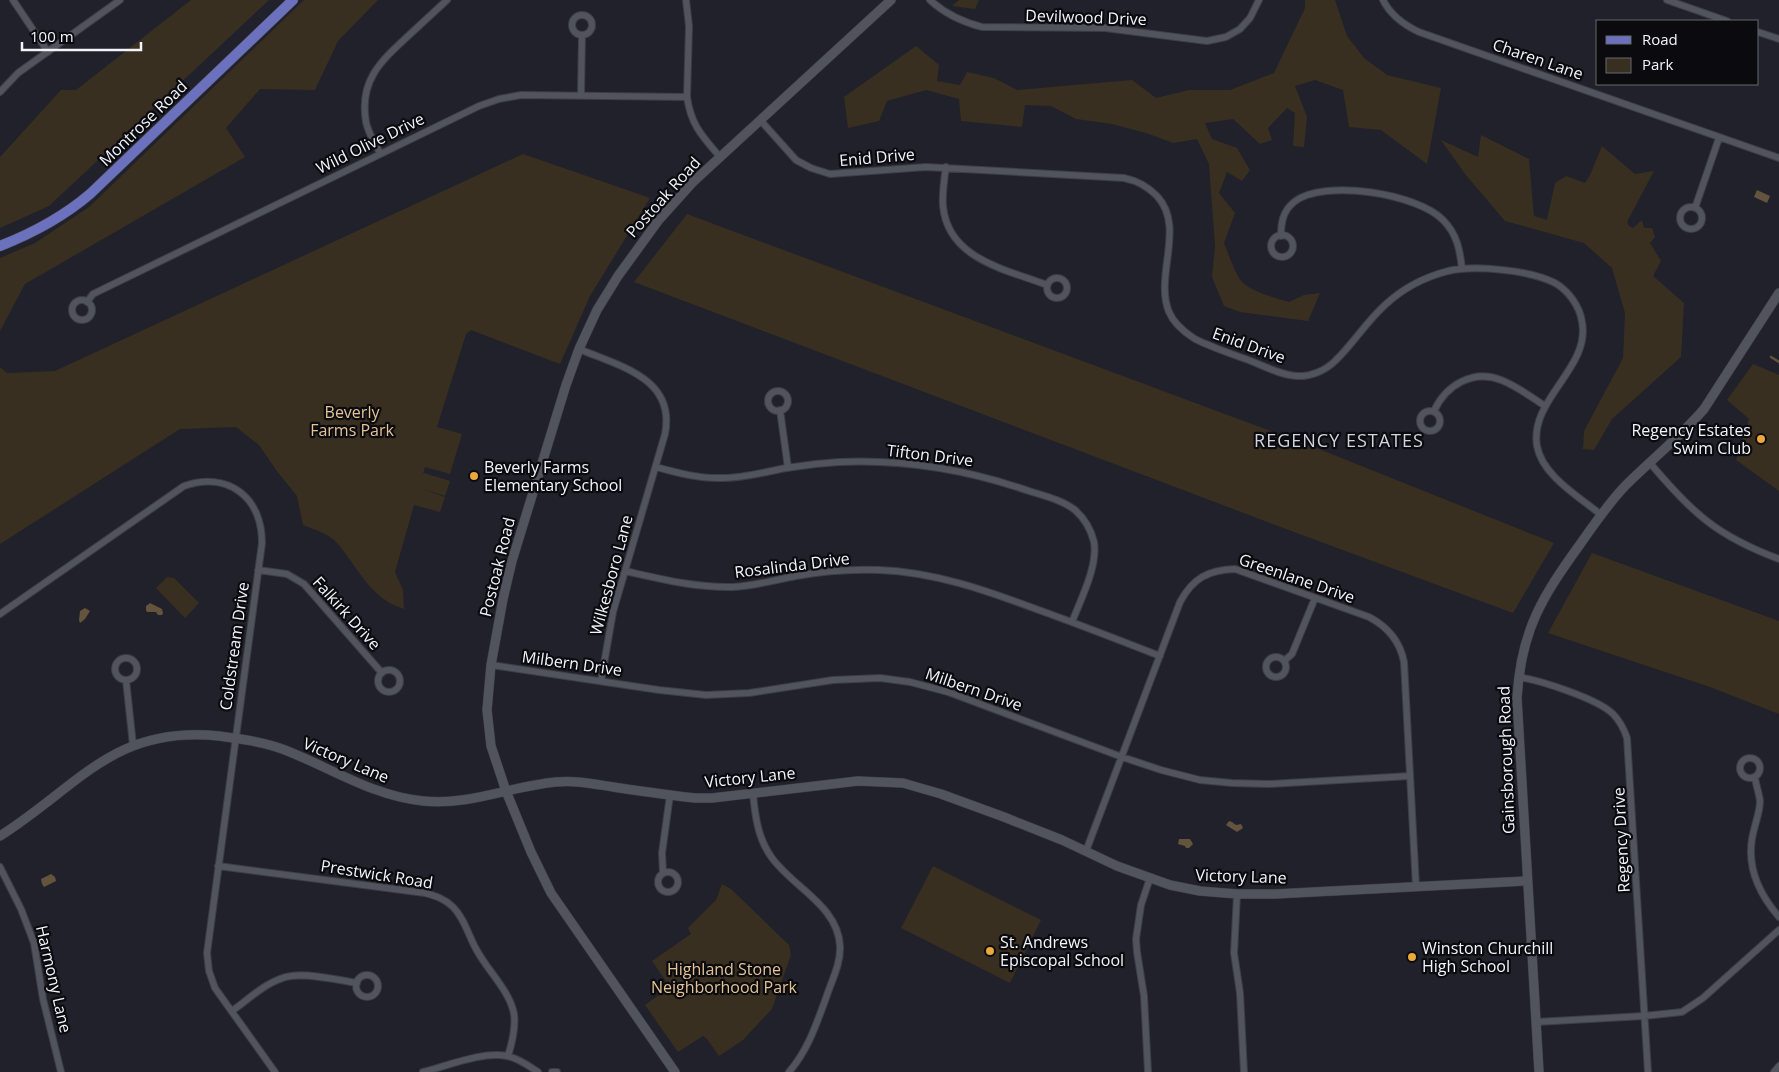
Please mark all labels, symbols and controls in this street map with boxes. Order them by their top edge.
street label: Devilwood Drive [1025,4,1147,30]
scale bar [22,20,141,52]
legend [1596,20,1759,85]
text: 100 m [30,26,74,46]
text: Road [1642,29,1678,49]
street label: Charen Lane [1490,33,1586,85]
text: Park [1642,54,1673,74]
street label: Montrose Road [94,75,192,171]
street label: Wild Olive Drive [312,107,428,179]
street label: Enid Drive [838,143,916,171]
street label: Postoak Road [621,152,705,242]
street label: Enid Drive [1210,322,1288,368]
park label: Beverly Farms Park [310,401,394,441]
place label: Regency Estates Swim Club [1631,419,1751,459]
district label: REGENCY ESTATES [1254,428,1424,452]
marker: Regency Estates Swim Club [1755,433,1767,445]
street label: Tifton Drive [886,439,974,471]
place label: Beverly Farms Elementary School [484,456,622,496]
marker: Beverly Farms Elementary School [468,470,480,482]
street label: Wilkesboro Lane [584,512,638,638]
street label: Postoak Road [474,515,520,619]
street label: Rosalinda Drive [733,547,851,583]
street label: Greenlane Drive [1236,548,1358,608]
street label: Falkirk Drive [308,571,386,655]
street label: Coldstream Drive [214,580,254,712]
street label: Milbern Drive [520,645,624,681]
street label: Milbern Drive [923,662,1025,716]
street label: Gainsborough Road [1492,686,1520,834]
street label: Victory Lane [300,732,392,788]
street label: Victory Lane [703,761,797,793]
street label: Regency Drive [1607,787,1635,893]
street label: Prestwick Road [319,854,435,894]
street label: Victory Lane [1195,863,1287,889]
street label: Harmony Lane [31,923,77,1035]
place label: St. Andrews Episcopal School [1000,931,1124,971]
place label: Winston Churchill High School [1422,937,1553,977]
marker: St. Andrews Episcopal School [984,945,996,957]
marker: Winston Churchill High School [1406,951,1418,963]
park label: Highland Stone Neighborhood Park [651,958,798,998]

